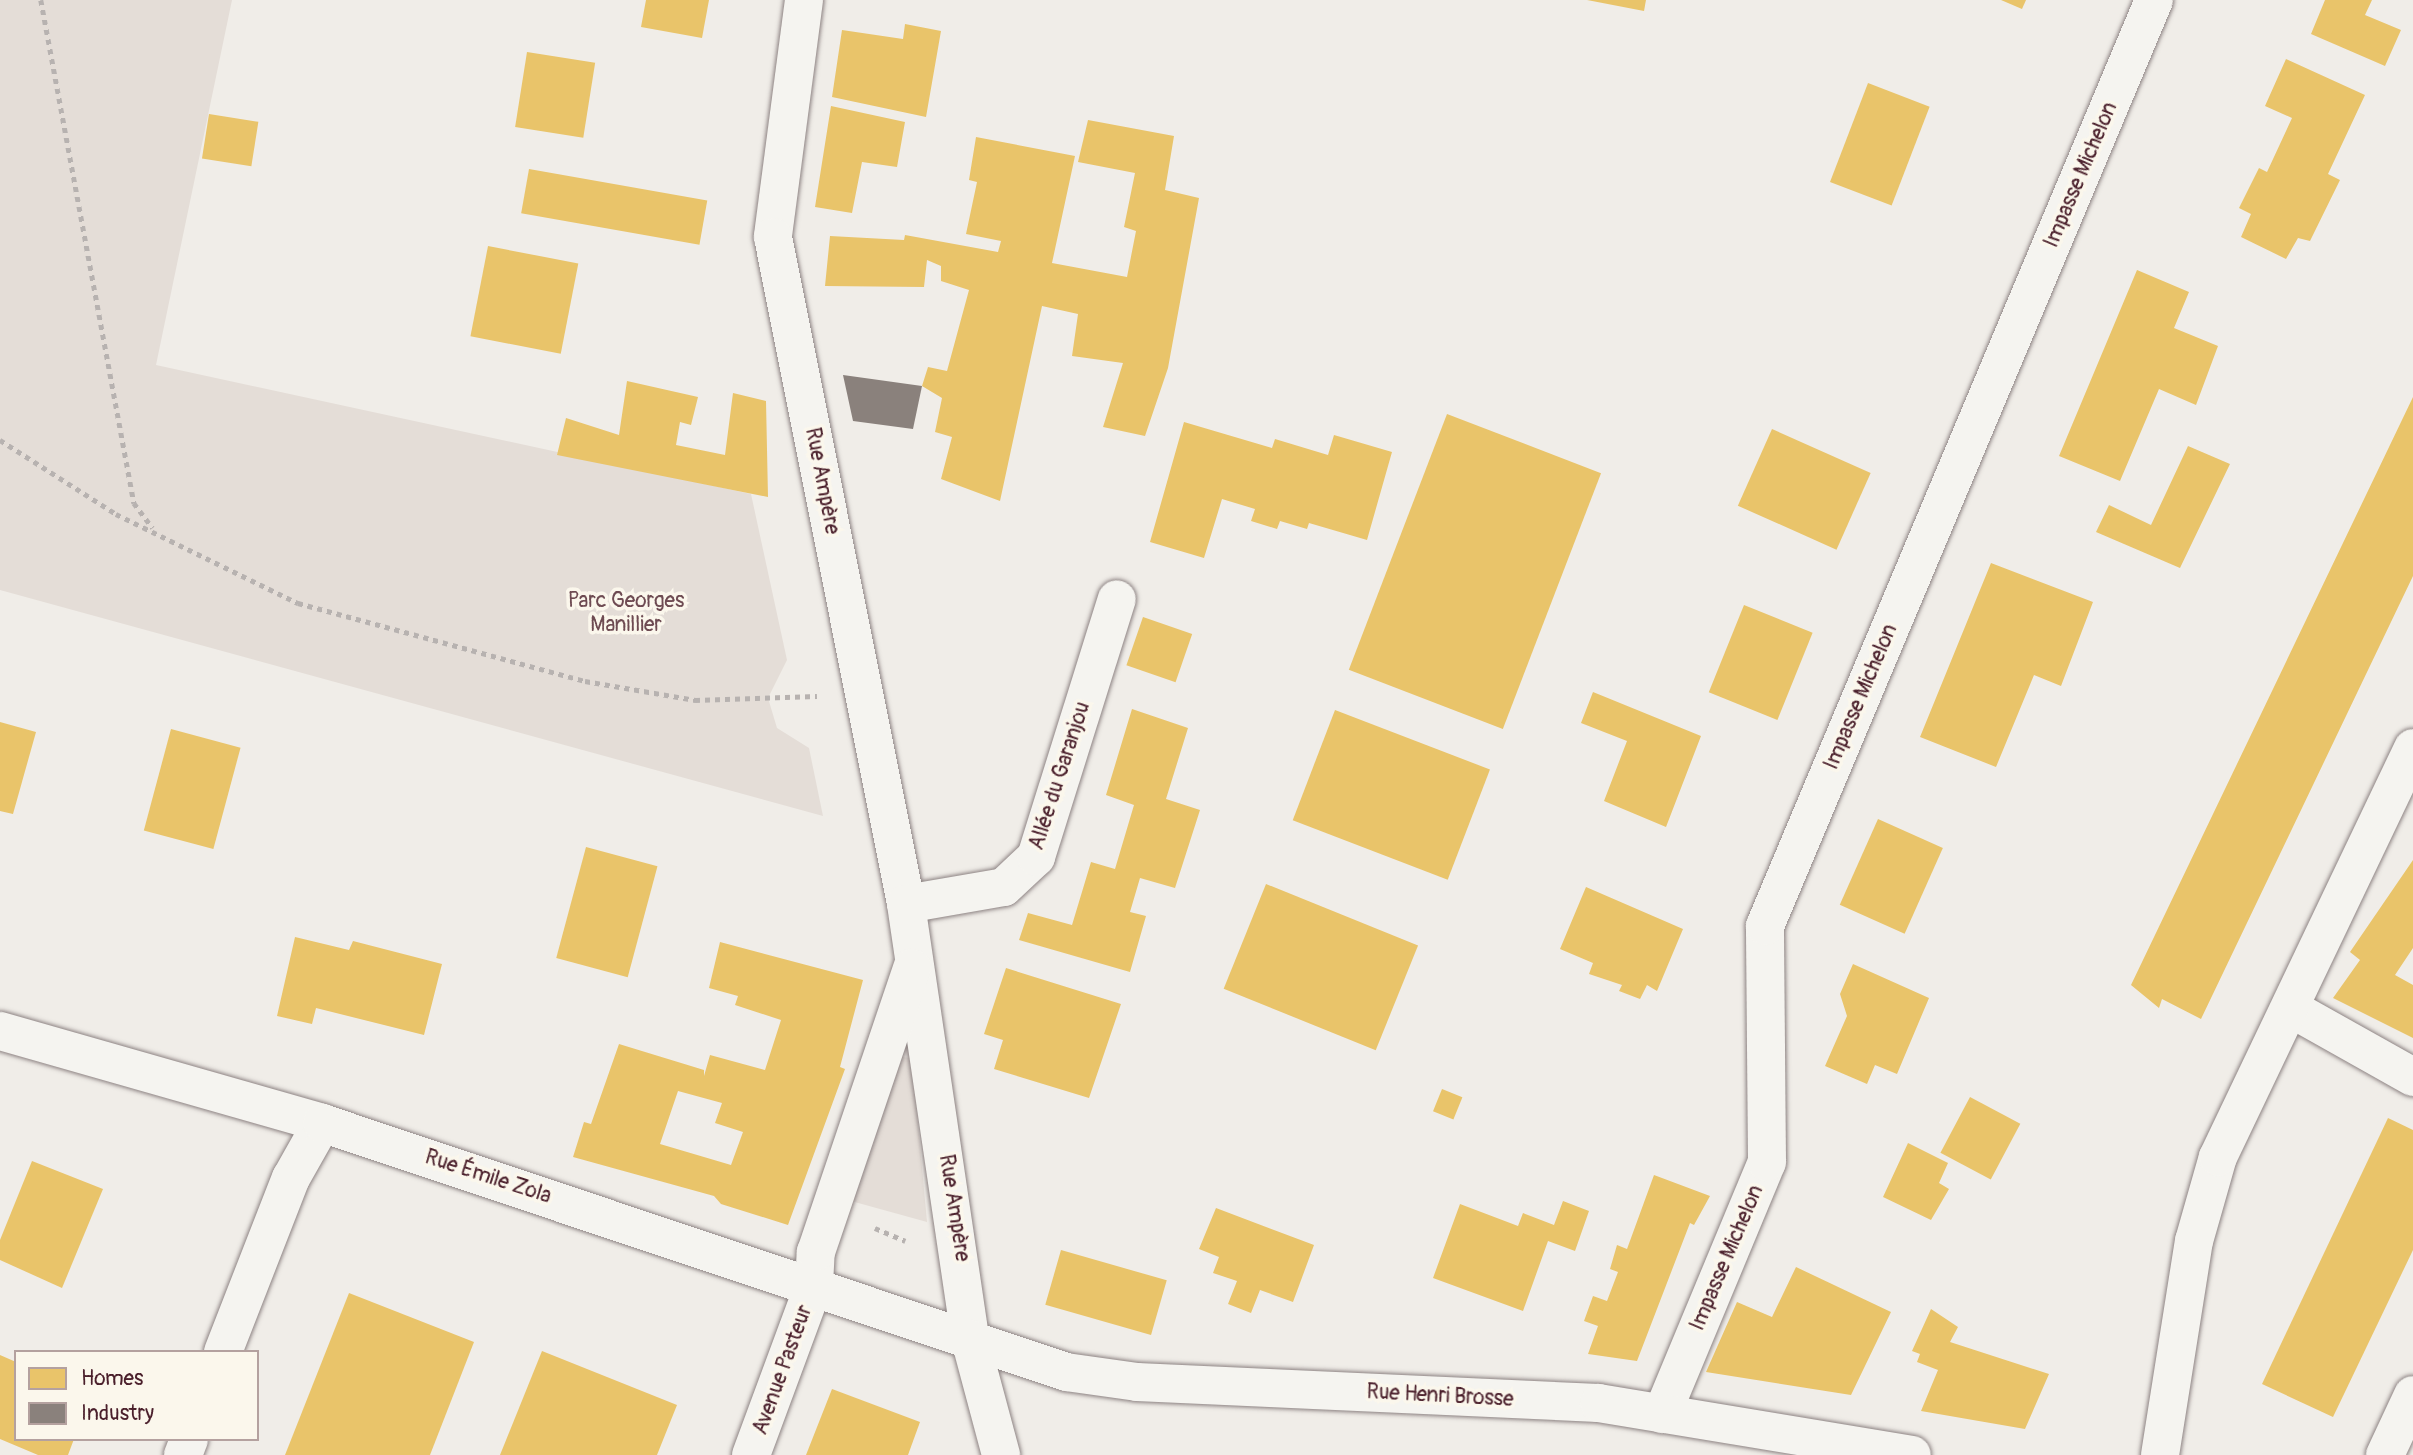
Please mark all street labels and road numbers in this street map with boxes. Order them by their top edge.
street label: Impasse Michelon [2039,98,2123,252]
street label: Rue Ampère [799,426,845,536]
street label: Impasse Michelon [1819,620,1903,774]
street label: Allée du Garanjou [1024,699,1096,853]
street label: Rue Émile Zola [422,1145,554,1209]
street label: Rue Ampère [933,1153,975,1263]
street label: Impasse Michelon [1685,1181,1769,1335]
street label: Avenue Pasteur [748,1302,818,1438]
street label: Rue Henri Brosse [1366,1380,1514,1412]

